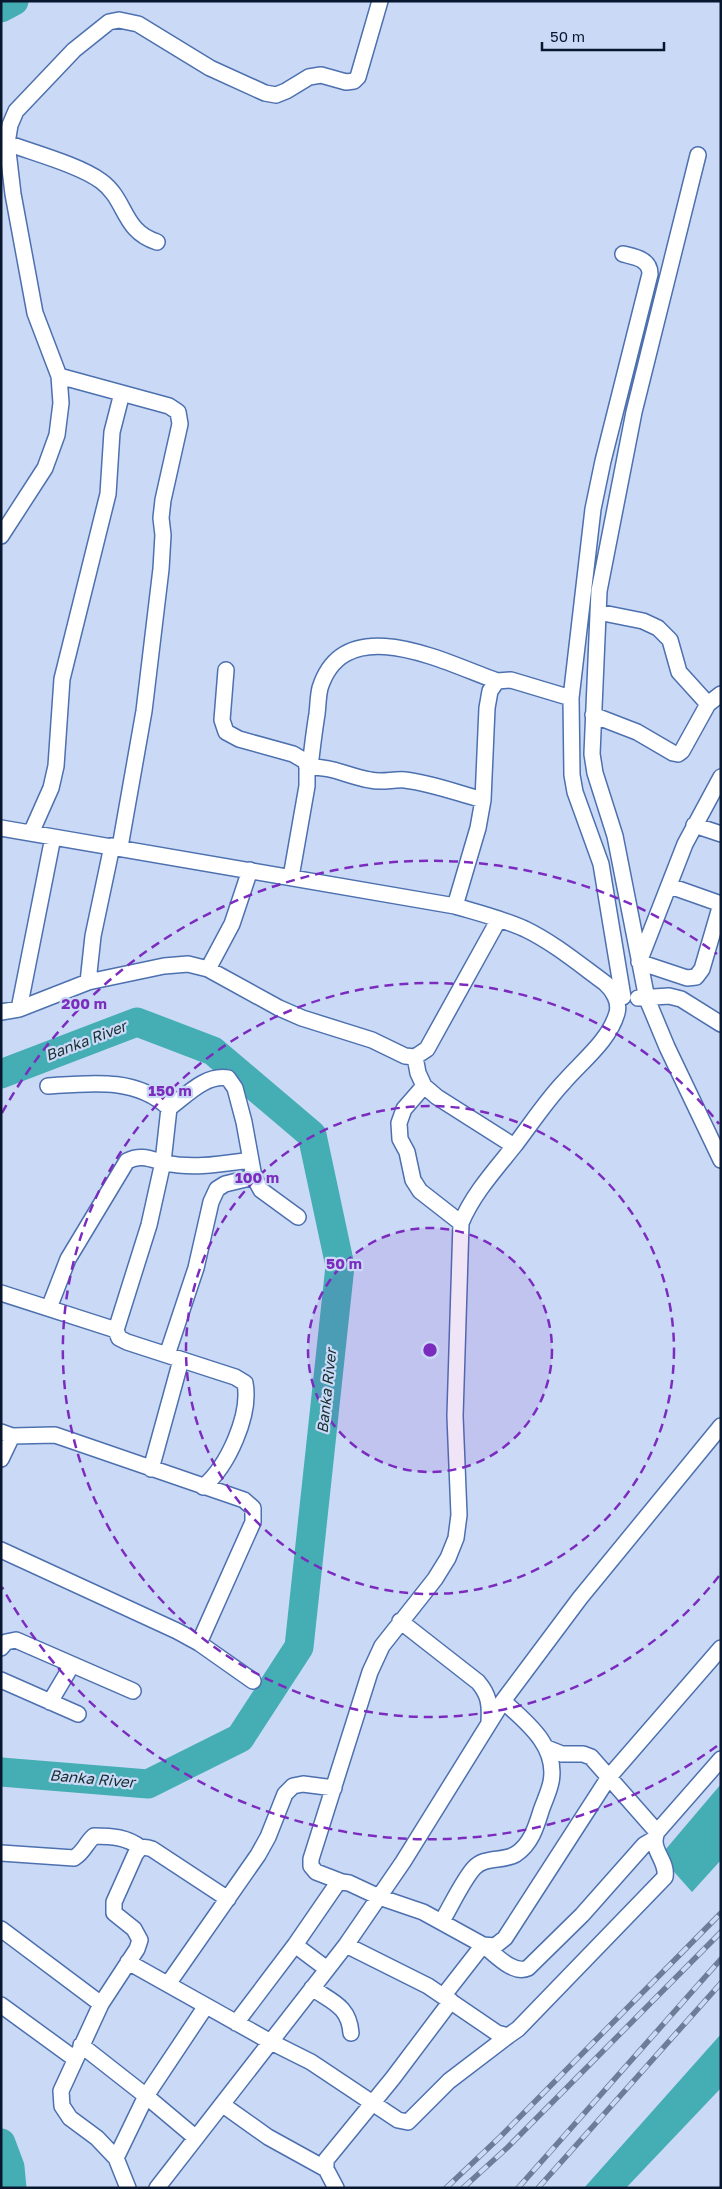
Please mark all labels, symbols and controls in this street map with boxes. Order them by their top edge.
scale bar [542,20,664,52]
text: 50 m [550,27,585,45]
text: 200 m [61,994,107,1012]
water label: Banka River [43,1016,131,1064]
text: 150 m [148,1081,192,1099]
text: 100 m [235,1168,279,1186]
text: 50 m [326,1254,362,1272]
centre of rings [421,1341,439,1359]
water label: Banka River [313,1345,340,1434]
water label: Banka River [49,1765,137,1791]

